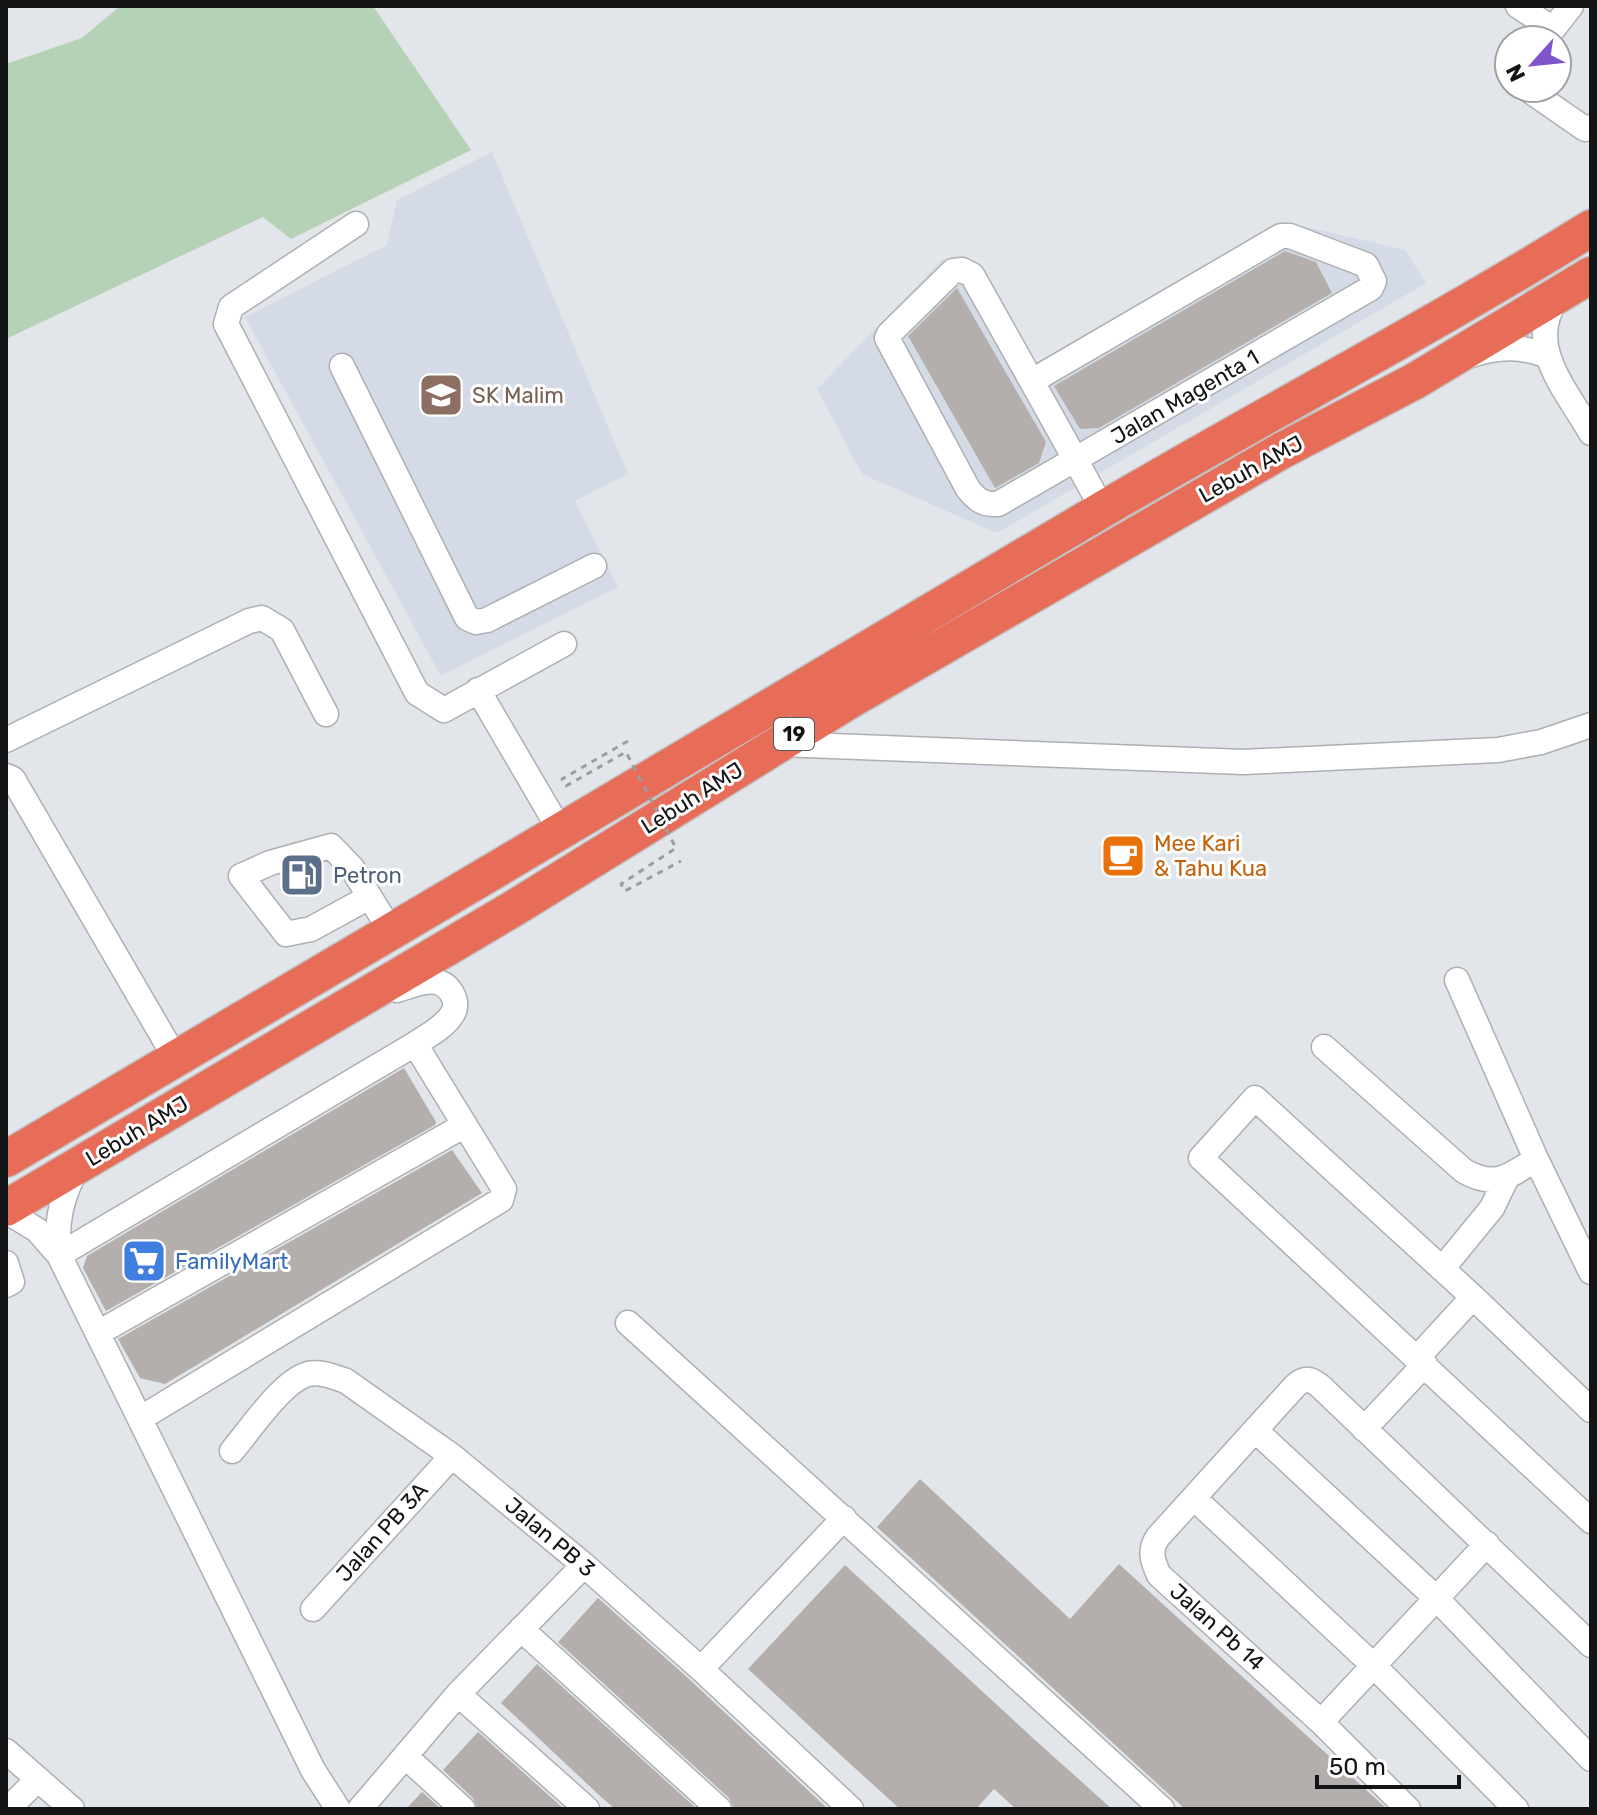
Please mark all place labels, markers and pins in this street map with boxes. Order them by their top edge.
school or university icon: SK Malim [417,371,465,419]
place label: SK Malim [472,382,564,409]
place label: Mee Kari & Tahu Kua [1154,830,1267,882]
cafe icon: Mee Kari & Tahu Kua [1099,832,1147,880]
fuel station icon: Petron [278,851,326,899]
place label: Petron [333,862,402,889]
supermarket icon: FamilyMart [120,1237,168,1285]
place label: FamilyMart [175,1248,289,1275]

